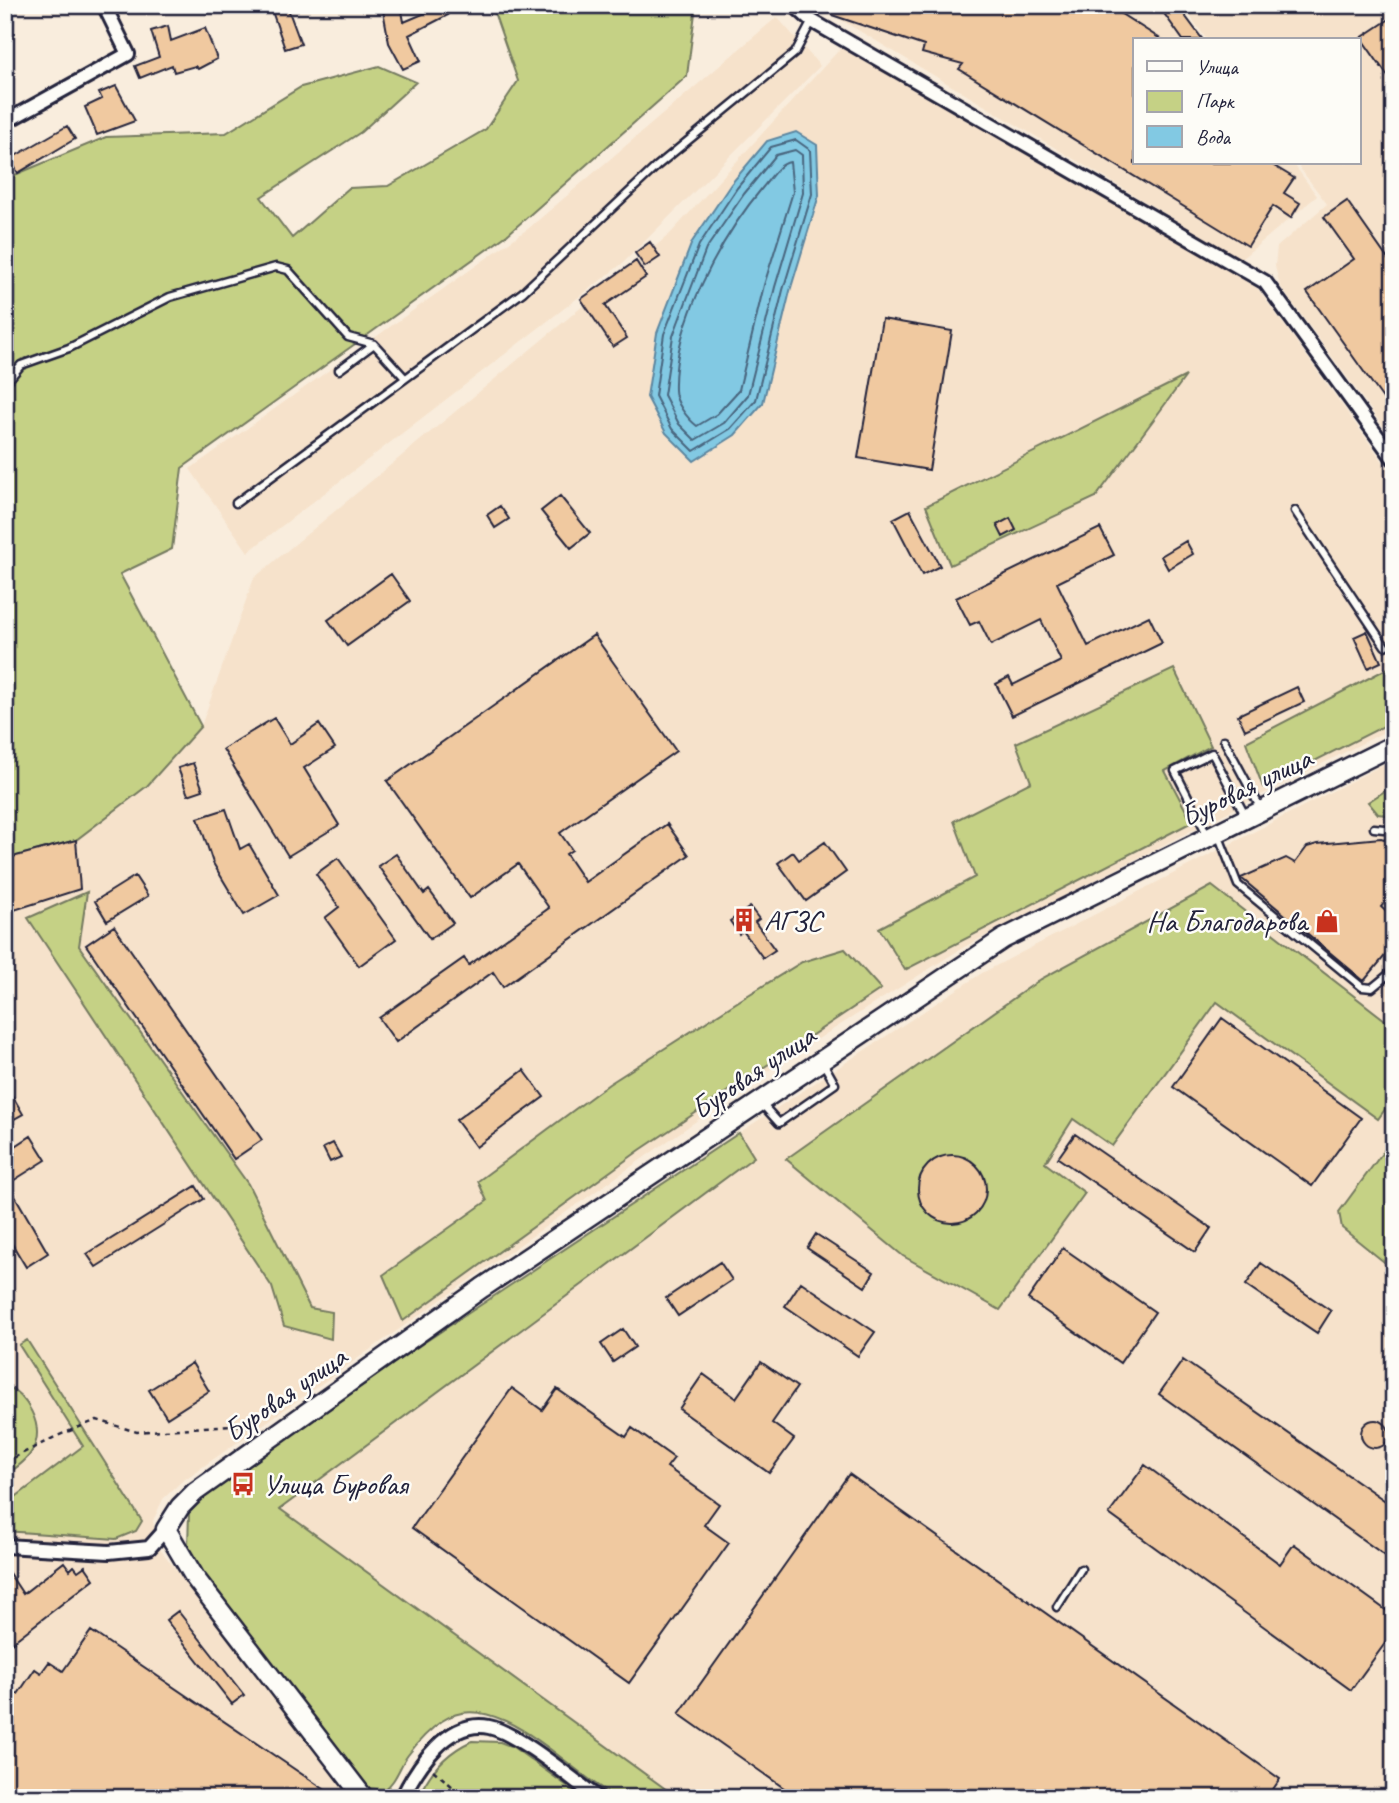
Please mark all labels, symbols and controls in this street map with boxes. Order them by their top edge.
legend [1133,38,1360,164]
text: Улица [1196,54,1239,80]
text: Парк [1196,88,1236,114]
text: Вода [1196,124,1232,150]
street label: Буровая улица [1174,738,1320,835]
place label: АГЗС [764,901,825,939]
place label: На Благодарова [1146,902,1310,940]
building icon: АГЗС [730,906,758,934]
shop icon: На Благодарова [1313,907,1341,935]
street label: Буровая улица [684,1016,824,1127]
street label: Буровая улица [216,1337,355,1450]
place label: Улица Буровая [263,1465,410,1503]
bus stop icon: Улица Буровая [229,1470,257,1498]

